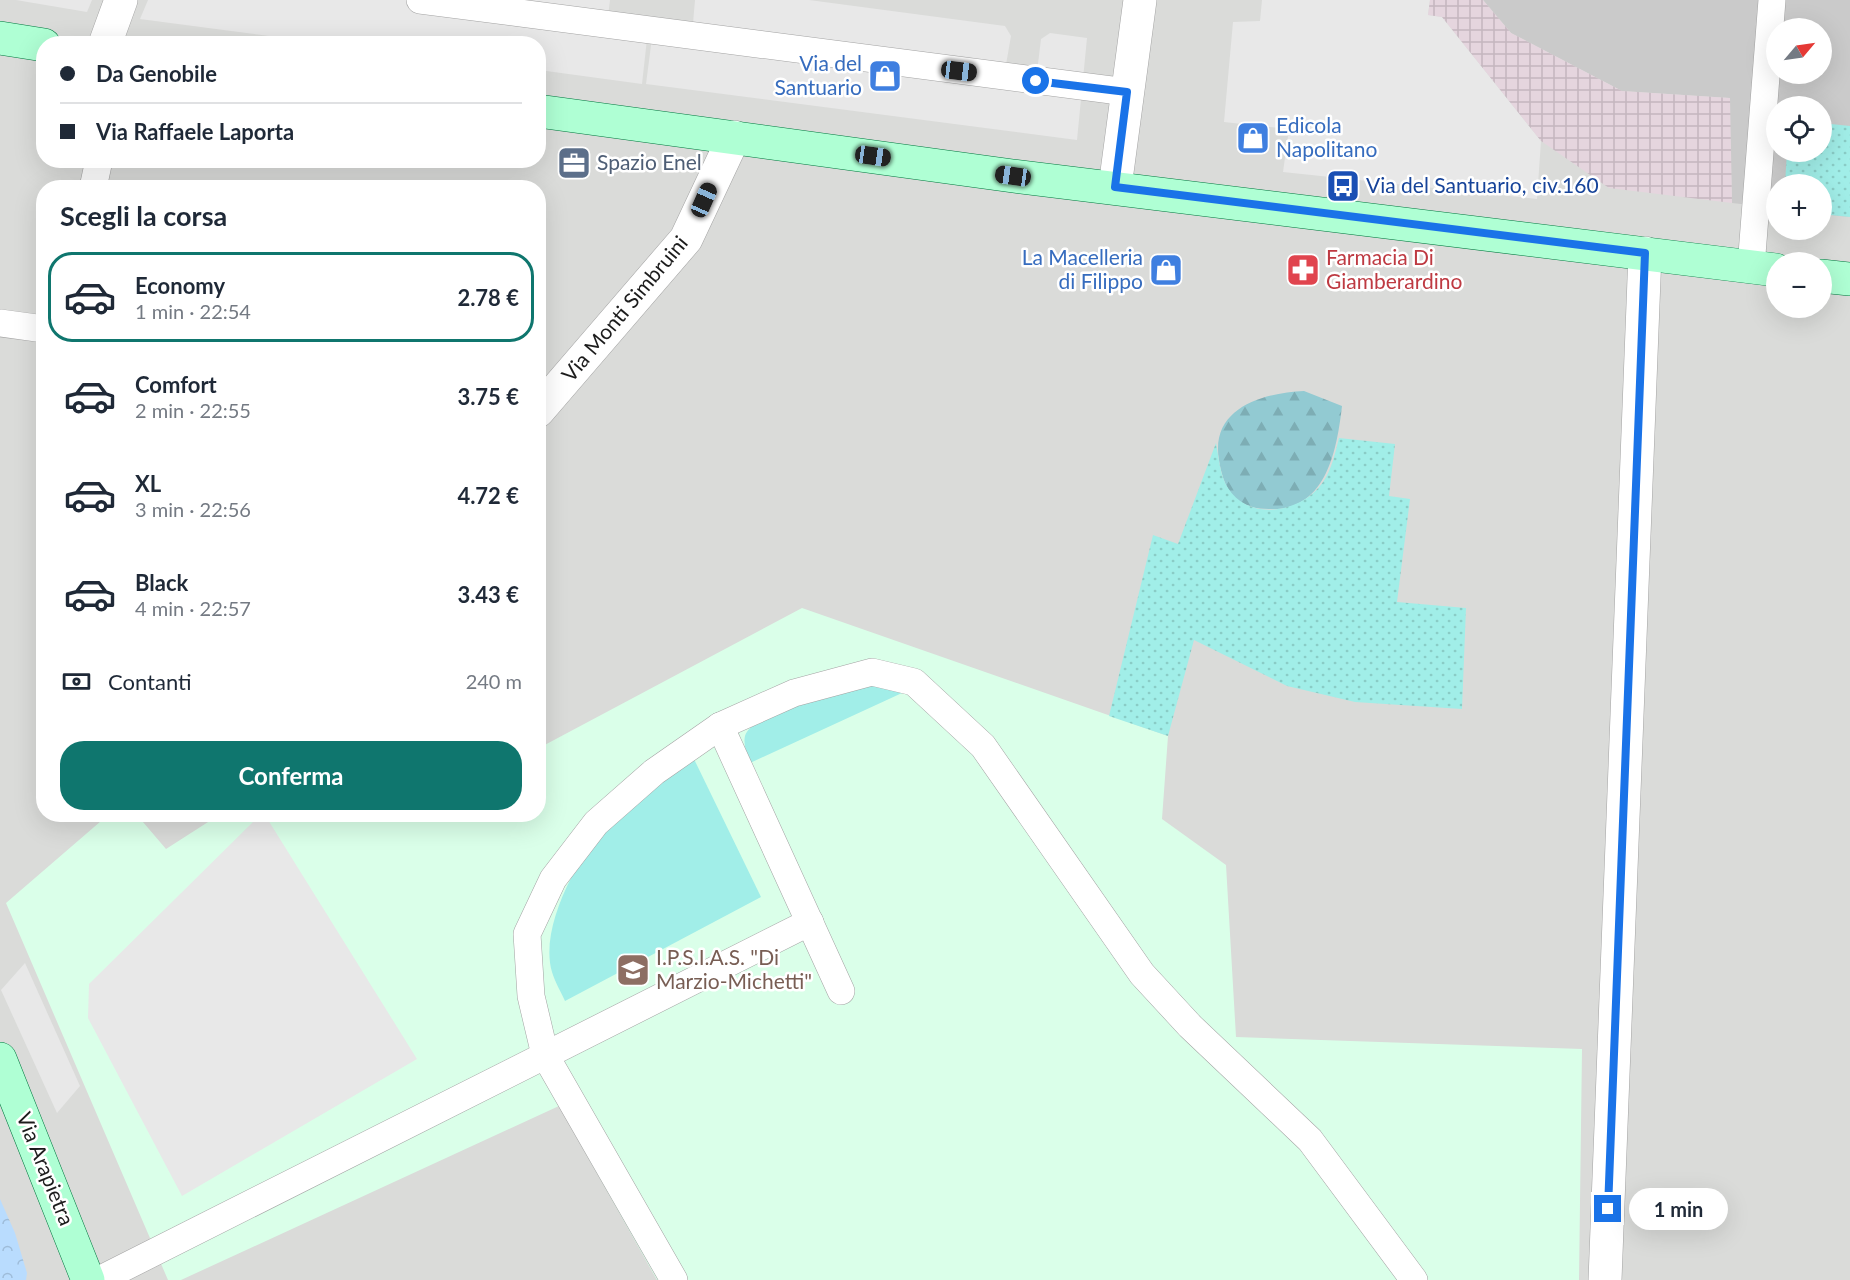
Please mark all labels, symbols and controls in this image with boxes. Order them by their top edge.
north arrow [1766,18,1832,84]
map controls [1766,18,1832,318]
place label: Via del Santuario [774,50,862,99]
shop icon: Via del Santuario [867,58,903,94]
text: Da Genobile [96,60,217,87]
car [940,60,978,82]
route start [1022,67,1049,94]
button: locate [1766,96,1832,162]
place label: Edicola Napolitano [1276,112,1378,161]
text: Via Raffaele Laporta [96,118,294,145]
shop icon: Edicola Napolitano [1235,120,1271,156]
office icon: Spazio Enel [556,145,592,181]
car [854,145,892,167]
place label: Spazio Enel [597,149,702,174]
car [994,165,1032,187]
bus stop icon: Via del Santuario, civ.160 [1325,168,1361,204]
place label: Via del Santuario, civ.160 [1366,172,1599,197]
button: + [1766,174,1832,240]
car [688,180,720,220]
text: Scegli la corsa [60,199,227,232]
street label: Via Monti Simbruini [556,230,692,386]
place label: La Macelleria di Filippo [1022,244,1143,293]
place label: Farmacia Di Giamberardino [1326,244,1463,293]
shop icon: La Macelleria di Filippo [1148,252,1184,288]
pharmacy icon: Farmacia Di Giamberardino [1285,252,1321,288]
button: − [1766,252,1832,318]
icon: car [63,270,117,324]
text: Economy [135,272,225,299]
text: 2.78 € [457,284,519,311]
text: 1 min · 22:54 [135,299,251,323]
icon: car [63,369,117,423]
text: Comfort [135,371,217,398]
text: 3.75 € [457,383,519,410]
text: 2 min · 22:55 [135,398,251,422]
icon: car [63,468,117,522]
text: XL [135,470,161,497]
text: 4.72 € [457,482,519,509]
text: 3 min · 22:56 [135,497,251,521]
icon: car [63,567,117,621]
text: Black [135,569,188,596]
text: 3.43 € [457,581,519,608]
text: 4 min · 22:57 [135,596,251,620]
icon: cash [60,665,93,698]
text: Contanti [108,668,192,695]
text: 240 m [466,669,522,693]
button: Conferma [60,741,522,810]
place label: I.P.S.I.A.S. "Di Marzio-Michetti" [656,944,812,993]
school or university icon: I.P.S.I.A.S. "Di Marzio-Michetti" [615,952,651,988]
street label: Via Arapietra [12,1108,80,1229]
callout: 1 min [1629,1188,1728,1230]
route end [1594,1195,1621,1222]
text: 1 min [1654,1197,1703,1221]

